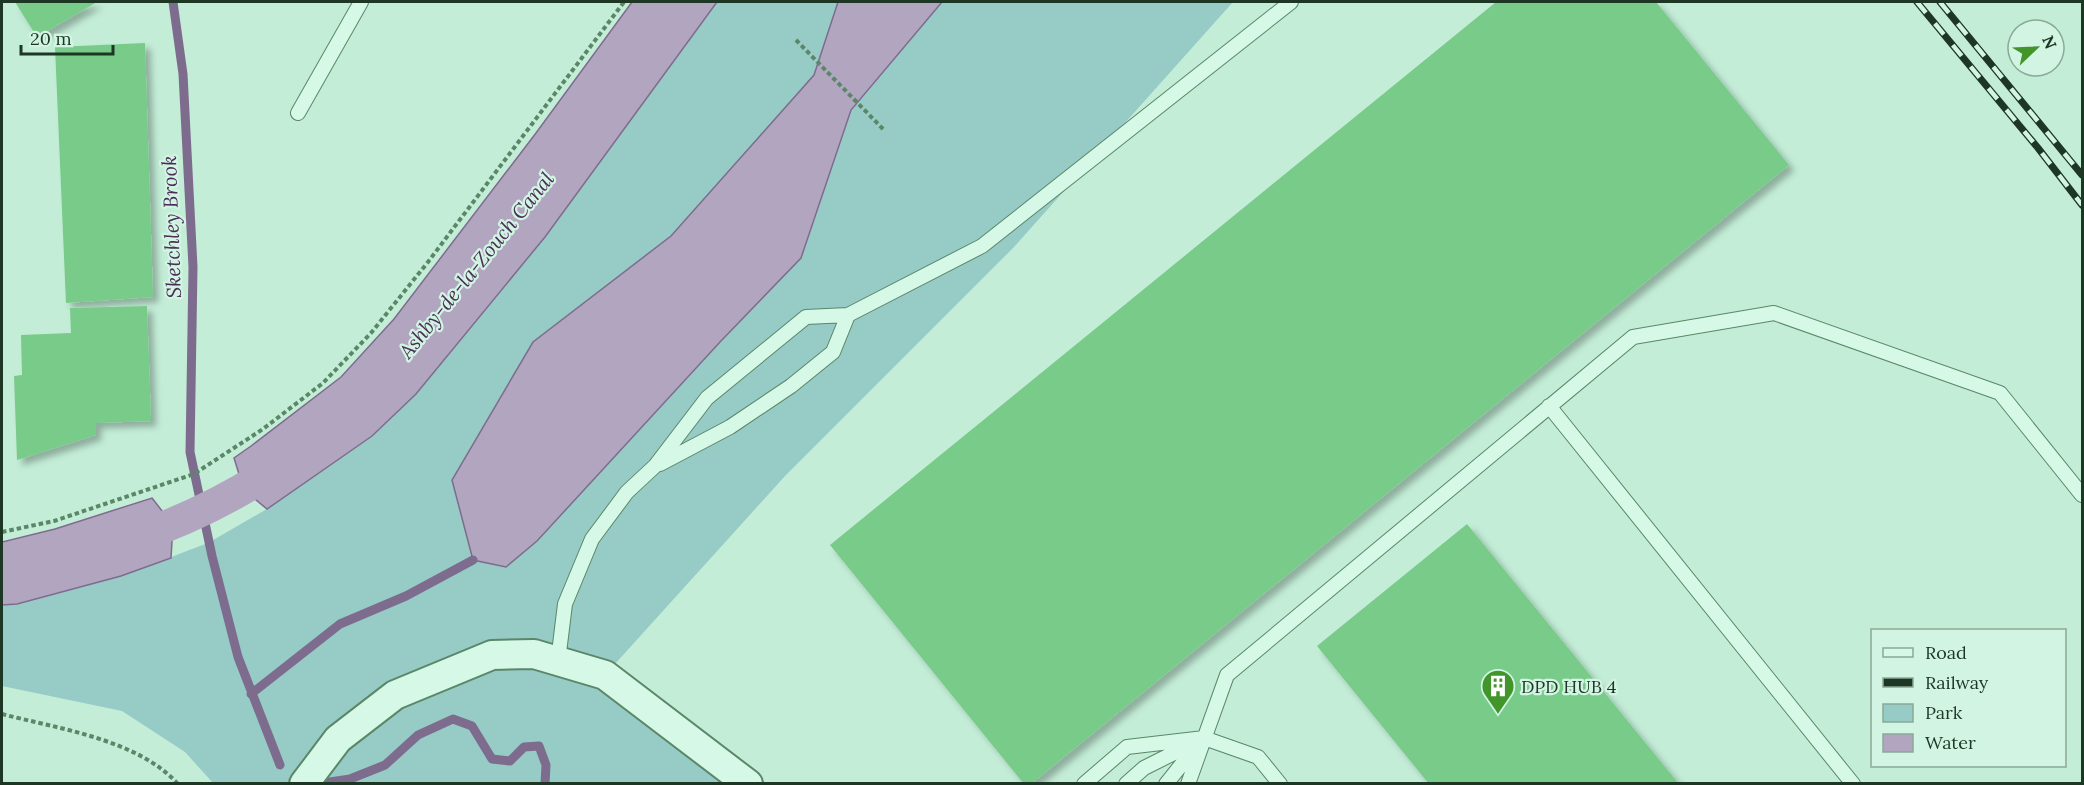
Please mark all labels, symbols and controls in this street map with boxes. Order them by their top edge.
scale bar [21,18,112,56]
north arrow [2006,18,2066,78]
text: 20 m [30,27,72,50]
text: N [2038,33,2061,52]
water label: Sketchley Brook [156,155,186,299]
water label: Ashby-de-la-Zouch Canal [392,166,559,364]
legend [1871,629,2066,767]
text: Road [1925,641,1967,664]
building icon: DPD HUB 4 [1480,668,1516,715]
text: Railway [1925,671,1989,694]
place label: DPD HUB 4 [1521,675,1617,698]
text: Park [1925,701,1963,724]
text: Water [1925,731,1976,754]

